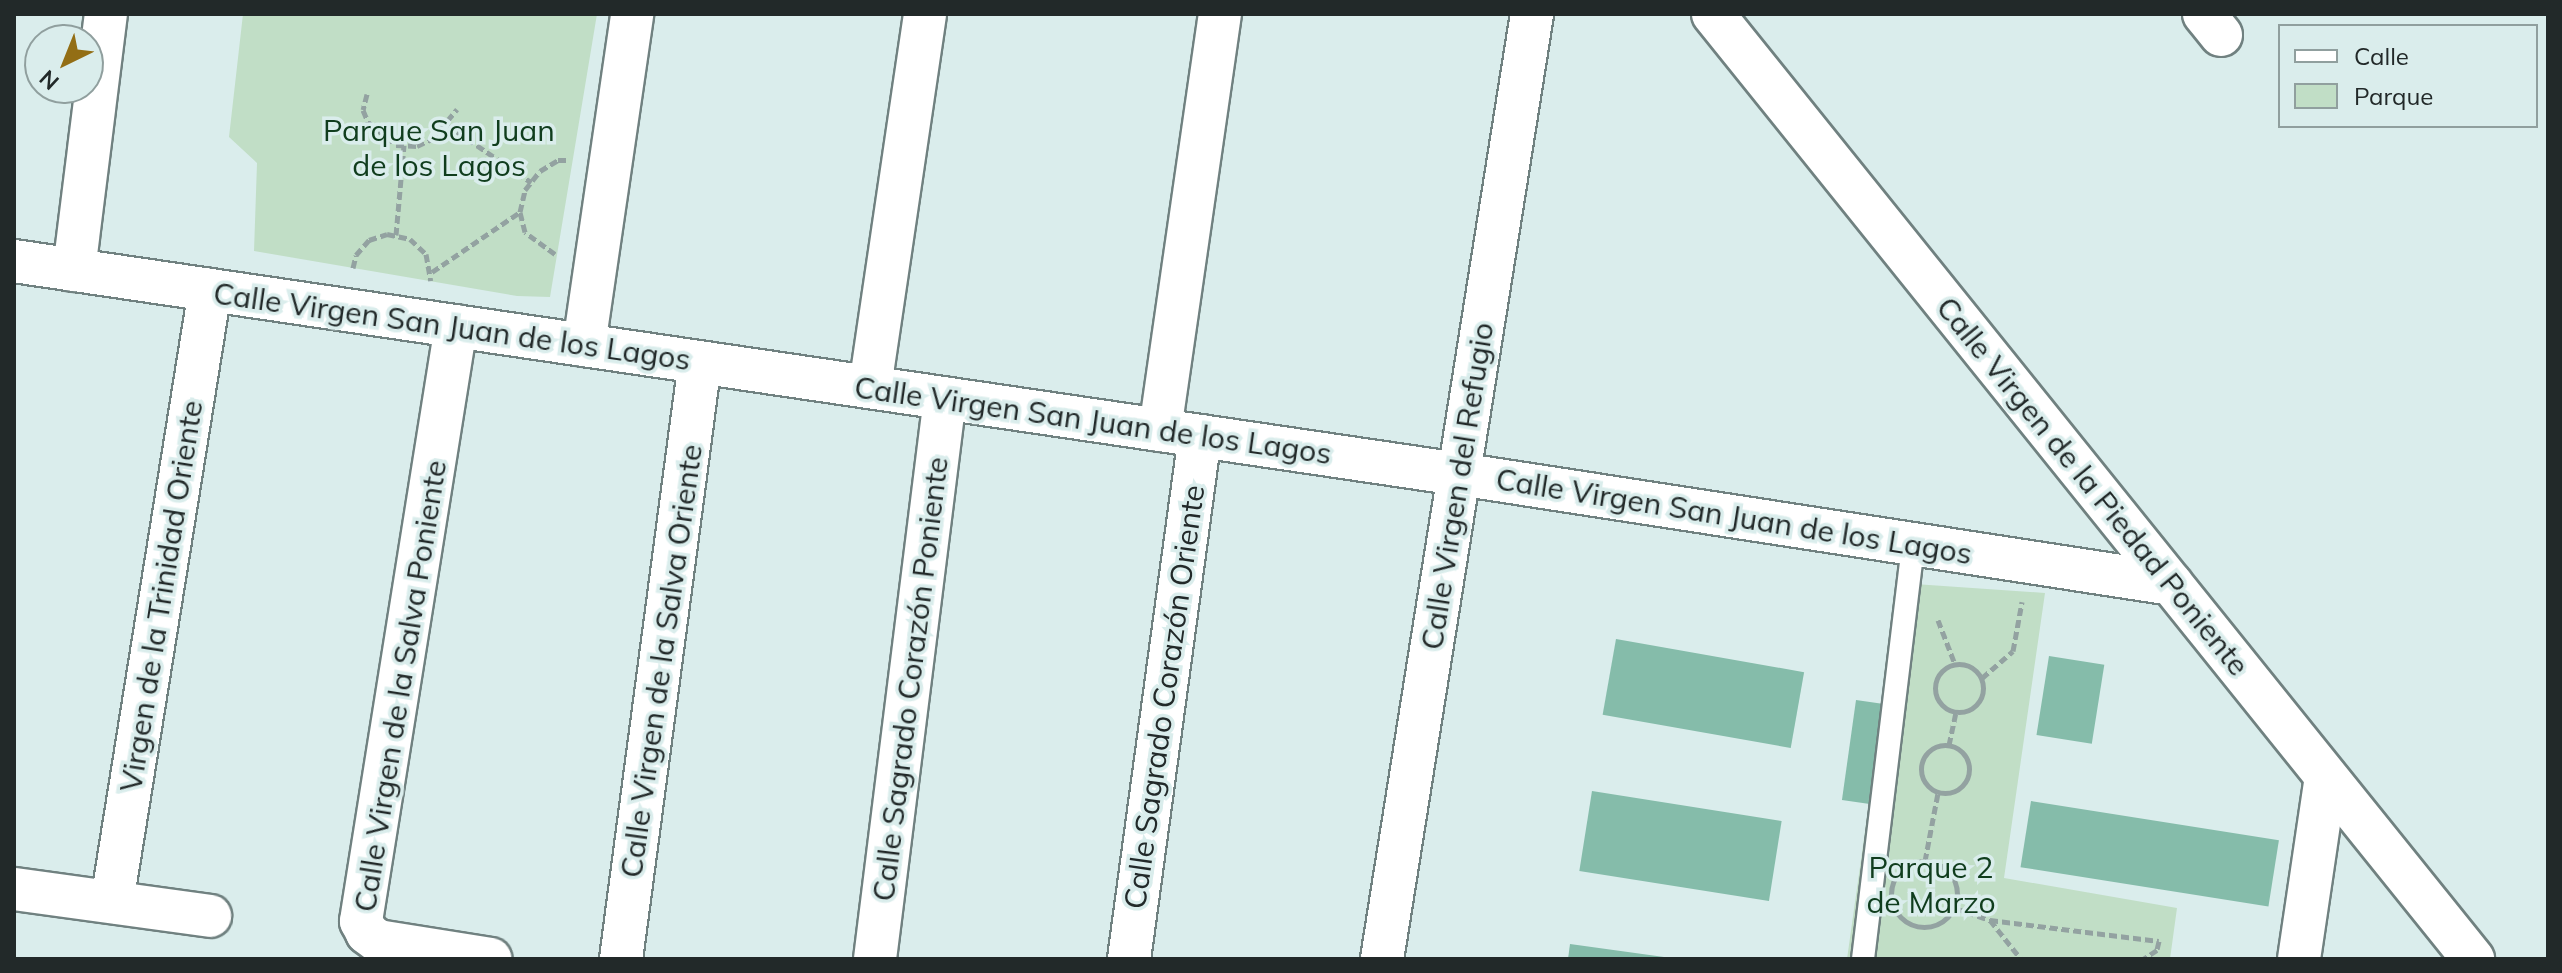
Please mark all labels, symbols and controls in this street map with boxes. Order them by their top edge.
north arrow [24,24,104,104]
legend [2278,24,2538,128]
text: Calle [2354,41,2409,71]
text: N [33,64,65,96]
text: Parque [2354,81,2433,111]
park label: Parque San Juan de los Lagos [323,112,555,182]
street label: Calle Virgen San Juan de los Lagos [211,275,693,377]
street label: Calle Virgen de la Piedad Poniente [1929,290,2257,682]
street label: Calle Virgen del Refugio [1413,320,1501,652]
street label: Calle Virgen San Juan de los Lagos [852,369,1334,471]
street label: Virgen de la Trinidad Oriente [112,398,210,794]
street label: Calle Virgen de la Salva Oriente [613,442,709,880]
street label: Calle Sagrado Corazón Poniente [865,455,955,903]
street label: Calle Virgen de la Salva Poniente [346,458,454,914]
street label: Calle Virgen San Juan de los Lagos [1493,461,1975,571]
street label: Calle Sagrado Corazón Oriente [1116,483,1212,911]
park label: Parque 2 de Marzo [1866,849,1996,920]

